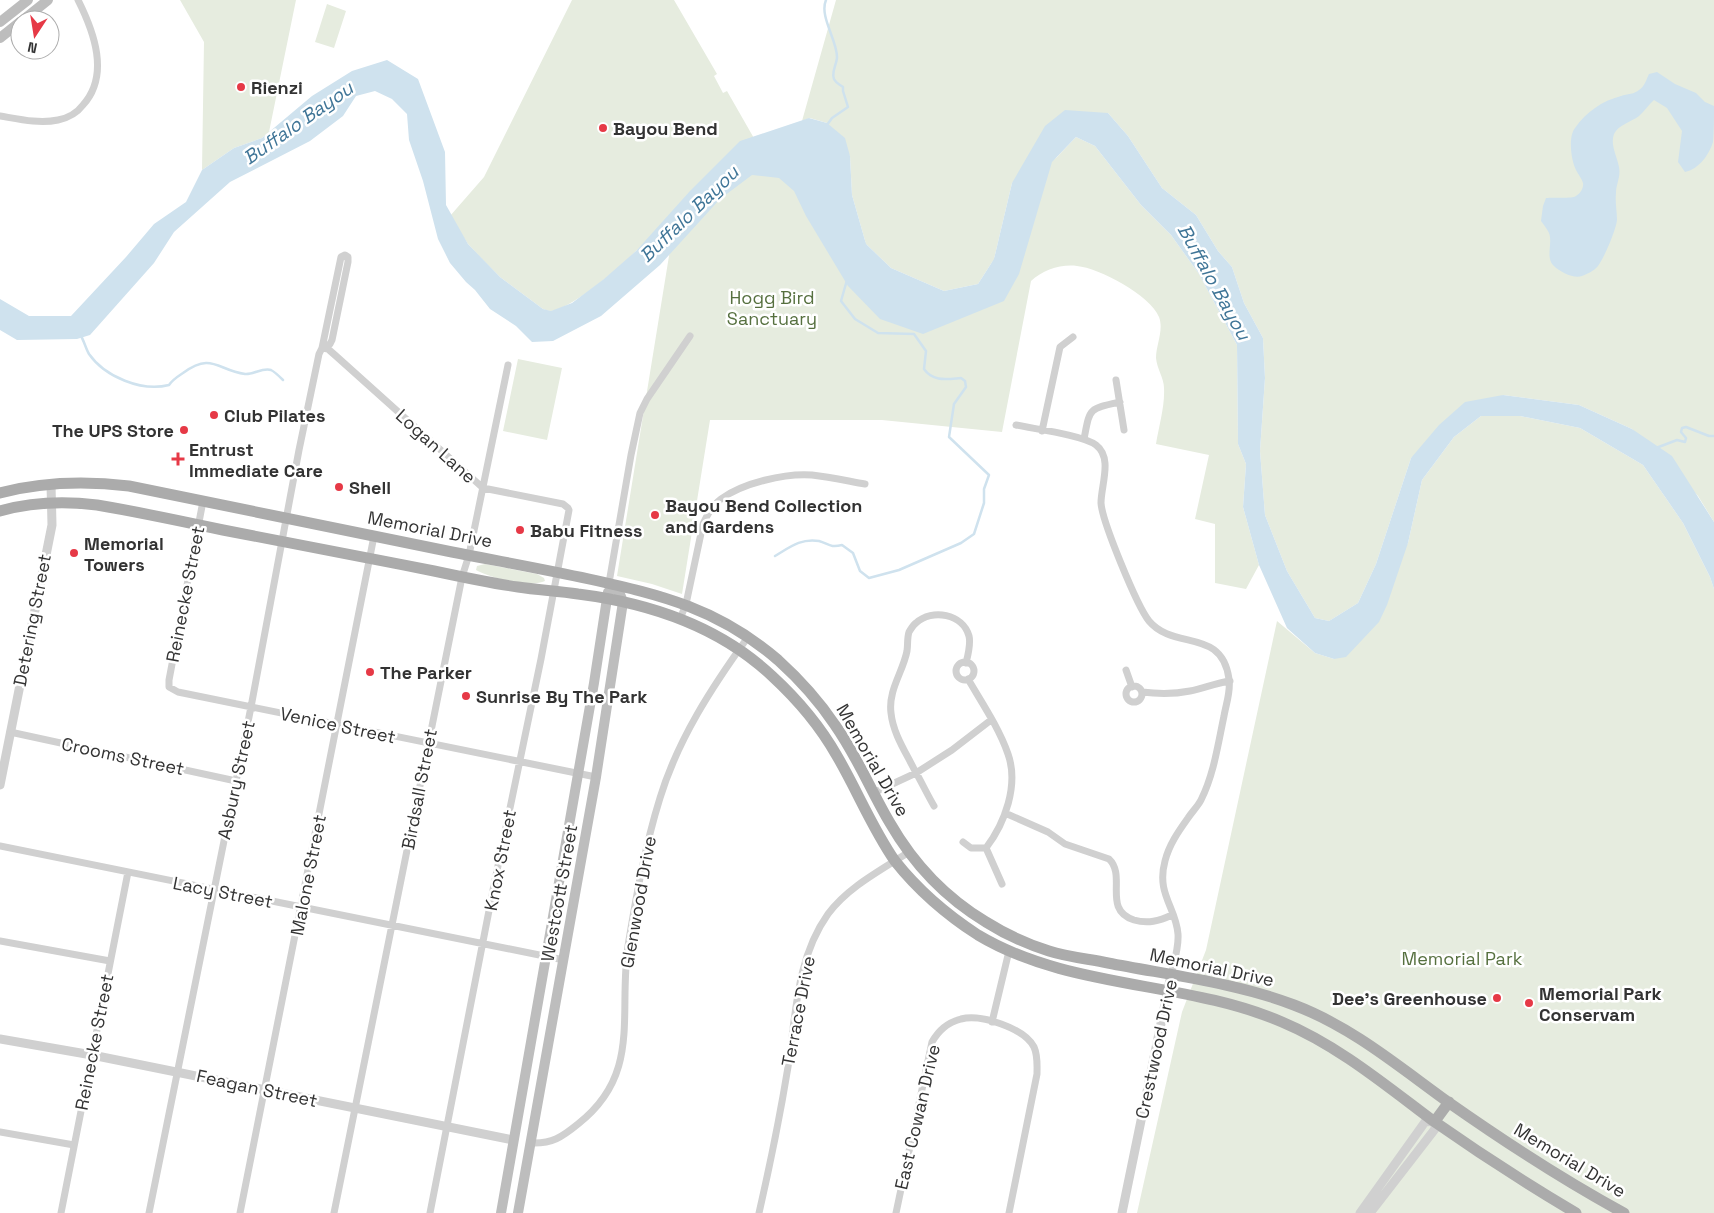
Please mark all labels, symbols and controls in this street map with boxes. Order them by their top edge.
north arrow [10,10,60,60]
text: N [26,38,39,57]
water label: Buffalo Bayou [238,75,359,170]
place label: Rienzi [251,76,303,99]
marker: Rienzi [235,81,247,93]
place label: Bayou Bend [613,117,718,140]
marker: Bayou Bend [597,122,609,134]
water label: Buffalo Bayou [634,159,745,268]
water label: Buffalo Bayou [1172,220,1257,346]
park label: Hogg Bird Sanctuary [727,286,817,330]
place label: Club Pilates [224,404,325,427]
street label: Logan Lane [391,404,481,488]
marker: Club Pilates [208,409,220,421]
place label: The UPS Store [52,419,174,442]
marker: The UPS Store [178,424,190,436]
place label: Entrust Immediate Care [189,438,323,482]
marker: Entrust Immediate Care [171,452,185,466]
place label: Shell [349,476,391,499]
marker: Shell [333,481,345,493]
place label: Bayou Bend Collection and Gardens [665,494,862,538]
street label: Memorial Drive [366,506,494,552]
marker: Bayou Bend Collection and Gardens [649,509,661,521]
place label: Babu Fitness [530,519,642,542]
street label: Reinecke Street [161,524,209,664]
marker: Babu Fitness [514,524,526,536]
place label: Memorial Towers [84,532,164,576]
marker: Memorial Towers [68,547,80,559]
street label: Detering Street [8,552,56,688]
place label: The Parker [380,661,472,684]
marker: The Parker [364,666,376,678]
place label: Sunrise By The Park [476,685,647,708]
marker: Sunrise By The Park [460,690,472,702]
street label: Memorial Drive [831,699,915,821]
street label: Venice Street [278,702,398,748]
street label: Asbury Street [212,718,260,842]
street label: Birdsall Street [396,727,442,851]
street label: Crooms Street [60,732,186,780]
street label: Knox Street [479,807,521,913]
street label: Malone Street [285,813,331,937]
street label: Westcott Street [536,823,582,963]
street label: Glenwood Drive [615,834,661,970]
street label: Lacy Street [171,871,275,913]
street label: Memorial Drive [1148,943,1276,991]
park label: Memorial Park [1402,947,1523,970]
street label: Terrace Drive [776,954,820,1068]
street label: Reinecke Street [70,972,118,1112]
street label: Crestwood Drive [1130,977,1182,1121]
place label: Memorial Park Conservam [1539,982,1662,1026]
place label: Dee's Greenhouse [1332,987,1487,1010]
marker: Dee's Greenhouse [1491,992,1503,1004]
marker: Memorial Park Conservam [1523,997,1535,1009]
street label: East Cowan Drive [889,1042,945,1192]
street label: Feagan Street [194,1064,320,1112]
street label: Memorial Drive [1510,1118,1630,1202]

